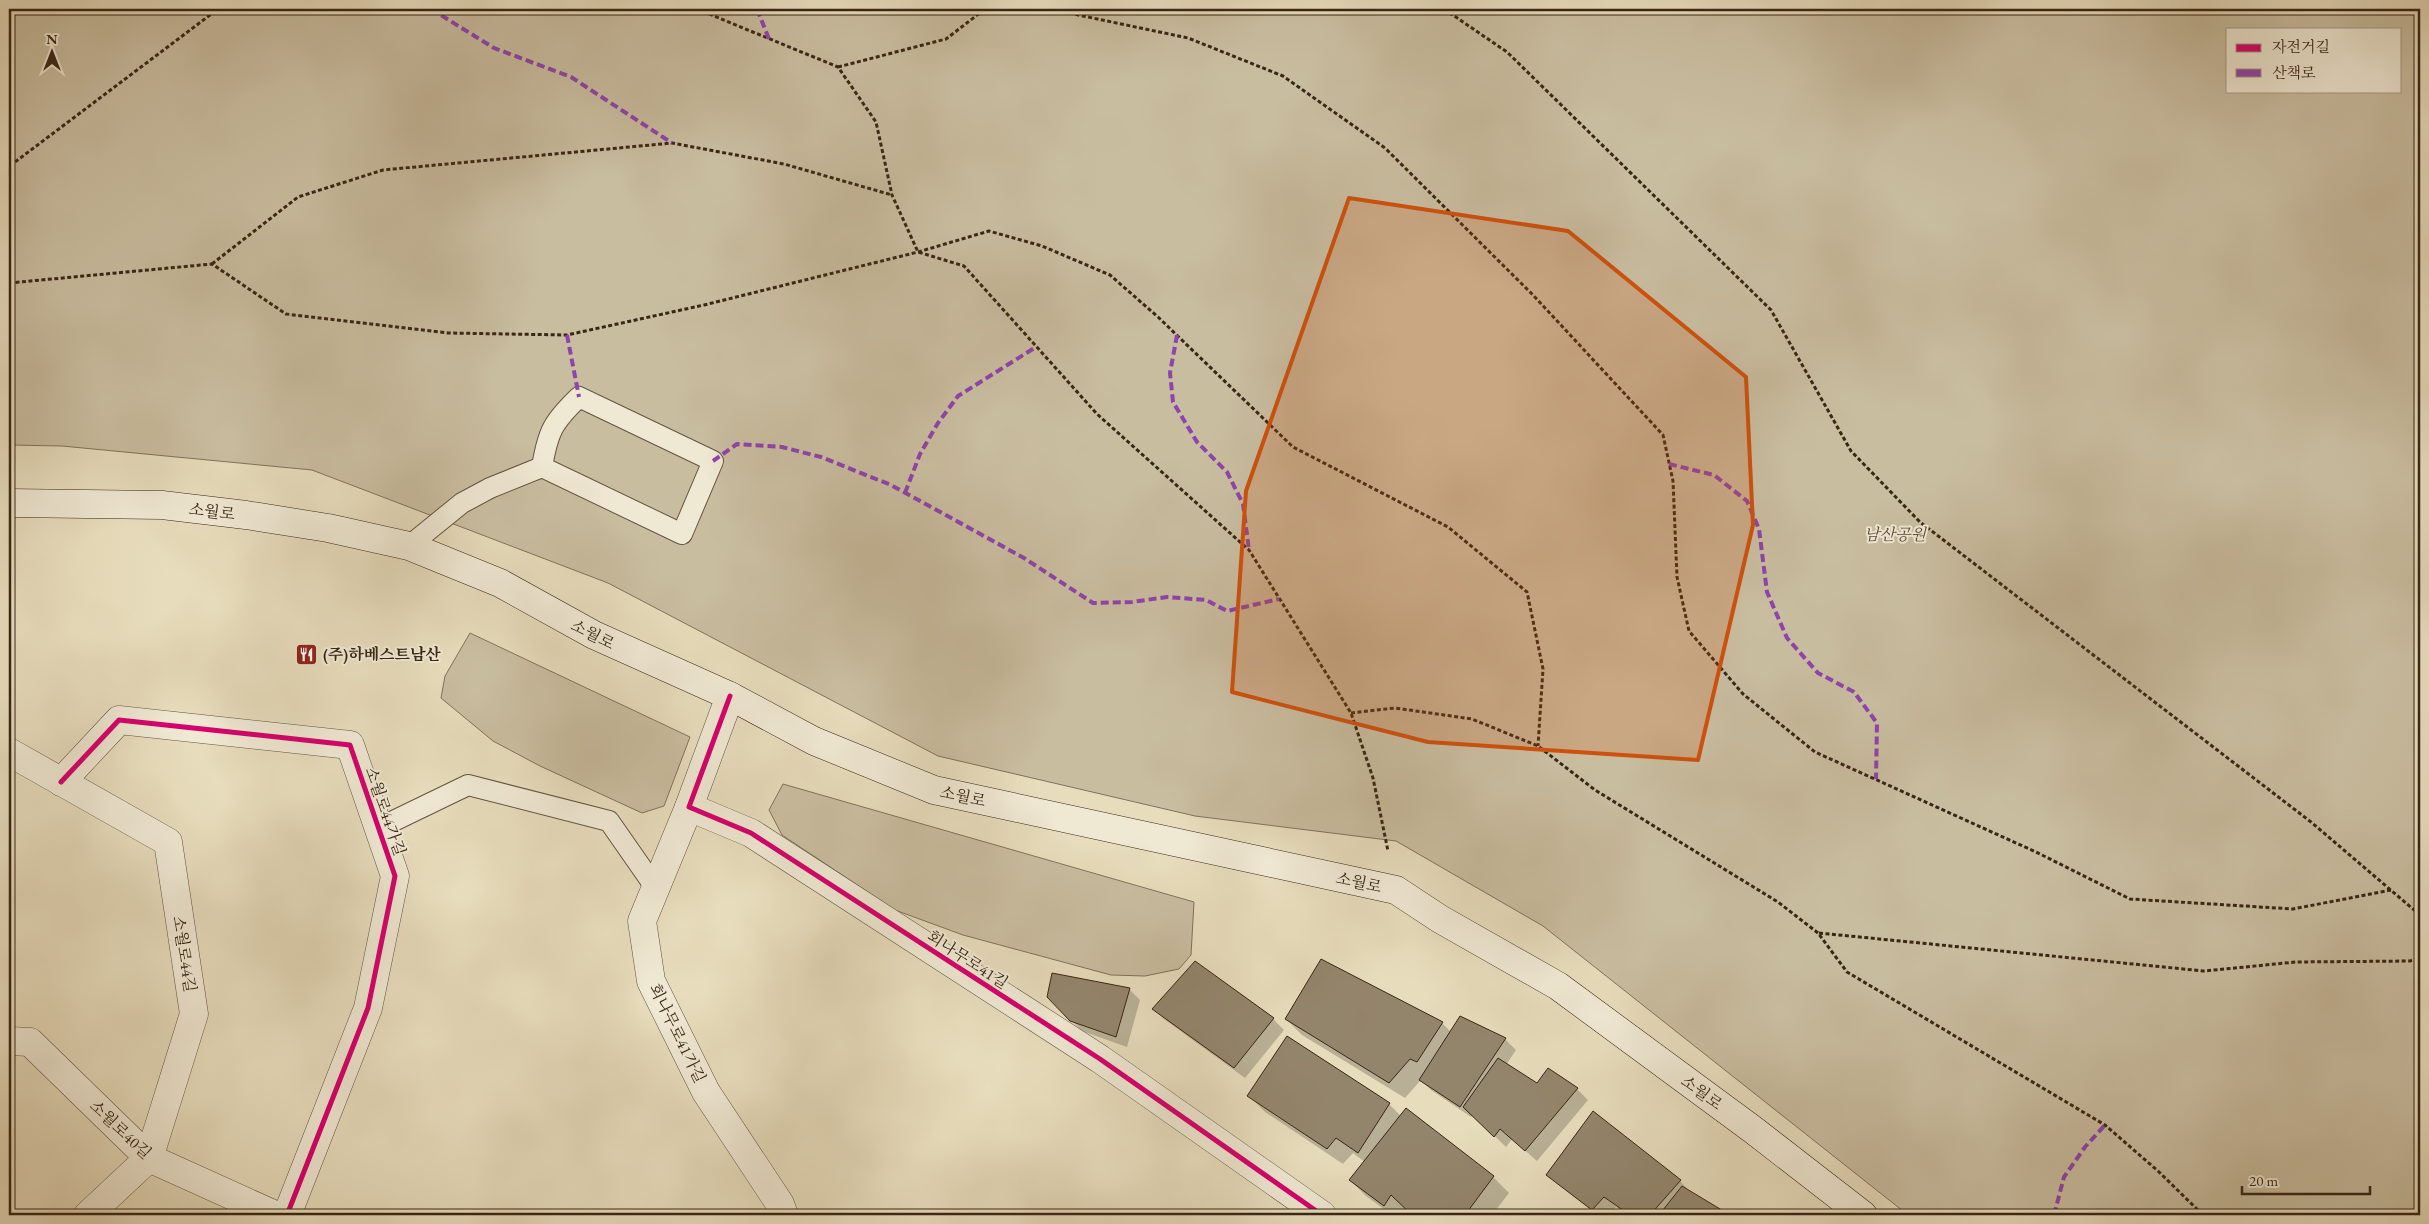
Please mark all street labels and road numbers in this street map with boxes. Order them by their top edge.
street label: 소월로 [188,498,237,525]
street label: 소월로 [567,615,619,655]
street label: 소월로44가길 [361,764,411,858]
street label: 소월로 [938,781,988,812]
street label: 소월로 [1334,867,1384,898]
street label: 소월로44길 [168,914,201,994]
street label: 회나무로41길 [923,925,1012,993]
street label: 회나무로41가길 [644,980,711,1086]
street label: 소월로 [1677,1070,1727,1115]
street label: 소월로40길 [85,1095,156,1163]

